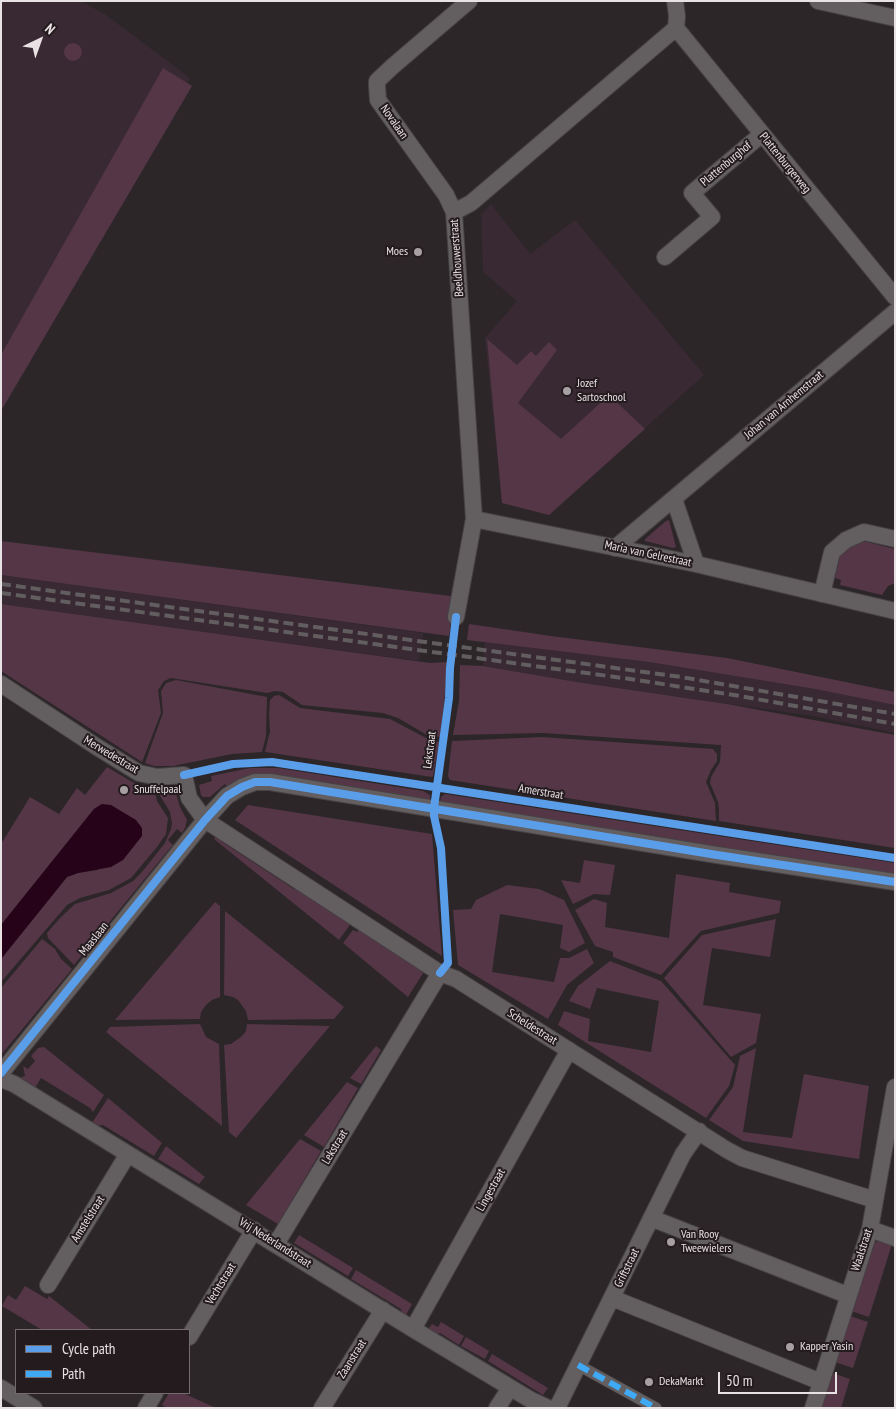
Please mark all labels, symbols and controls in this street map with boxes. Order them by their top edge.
north arrow [15,15,65,65]
text: N [41,20,59,38]
street label: Novalaan [377,102,411,142]
street label: Plattenburgerweg [756,130,814,196]
street label: Plattenburghof [698,139,754,189]
street label: Beeldhouwerstraat [447,219,467,297]
place label: Moes [386,245,408,259]
marker: Moes [412,246,424,258]
street label: Johan van Arnhemstraat [741,368,827,442]
place label: Jozef Sartoschool [577,377,626,405]
marker: Jozef Sartoschool [561,385,573,397]
street label: Maria van Gelrestraat [603,538,693,570]
street label: Lekstraat [421,730,439,770]
street label: Merwedestraat [81,733,141,777]
street label: Amerstraat [518,781,564,803]
place label: Snuffelpaal [134,783,181,797]
marker: Snuffelpaal [118,784,130,796]
street label: Maaslaan [76,919,112,959]
street label: Scheldestraat [504,1006,560,1048]
street label: Lekstraat [319,1127,351,1167]
street label: Lingestraat [473,1166,509,1214]
street label: Amstelstraat [68,1193,108,1245]
street label: Vrij Nederlandstraat [236,1215,314,1271]
street label: Waalstraat [848,1227,876,1273]
place label: Van Rooy Tweewielers [681,1228,732,1256]
marker: Van Rooy Tweewielers [665,1236,677,1248]
street label: Griftstraat [611,1246,643,1290]
street label: Vechtstraat [203,1260,239,1308]
legend [15,1329,190,1394]
street label: Zaanstraat [334,1337,370,1381]
text: Cycle path [62,1339,115,1358]
place label: Kapper Yasin [800,1340,853,1354]
marker: Kapper Yasin [784,1341,796,1353]
scale bar [721,1362,840,1394]
text: Path [62,1364,85,1383]
text: 50 m [726,1371,752,1390]
place label: DekaMarkt [659,1375,703,1389]
marker: DekaMarkt [643,1376,655,1388]

